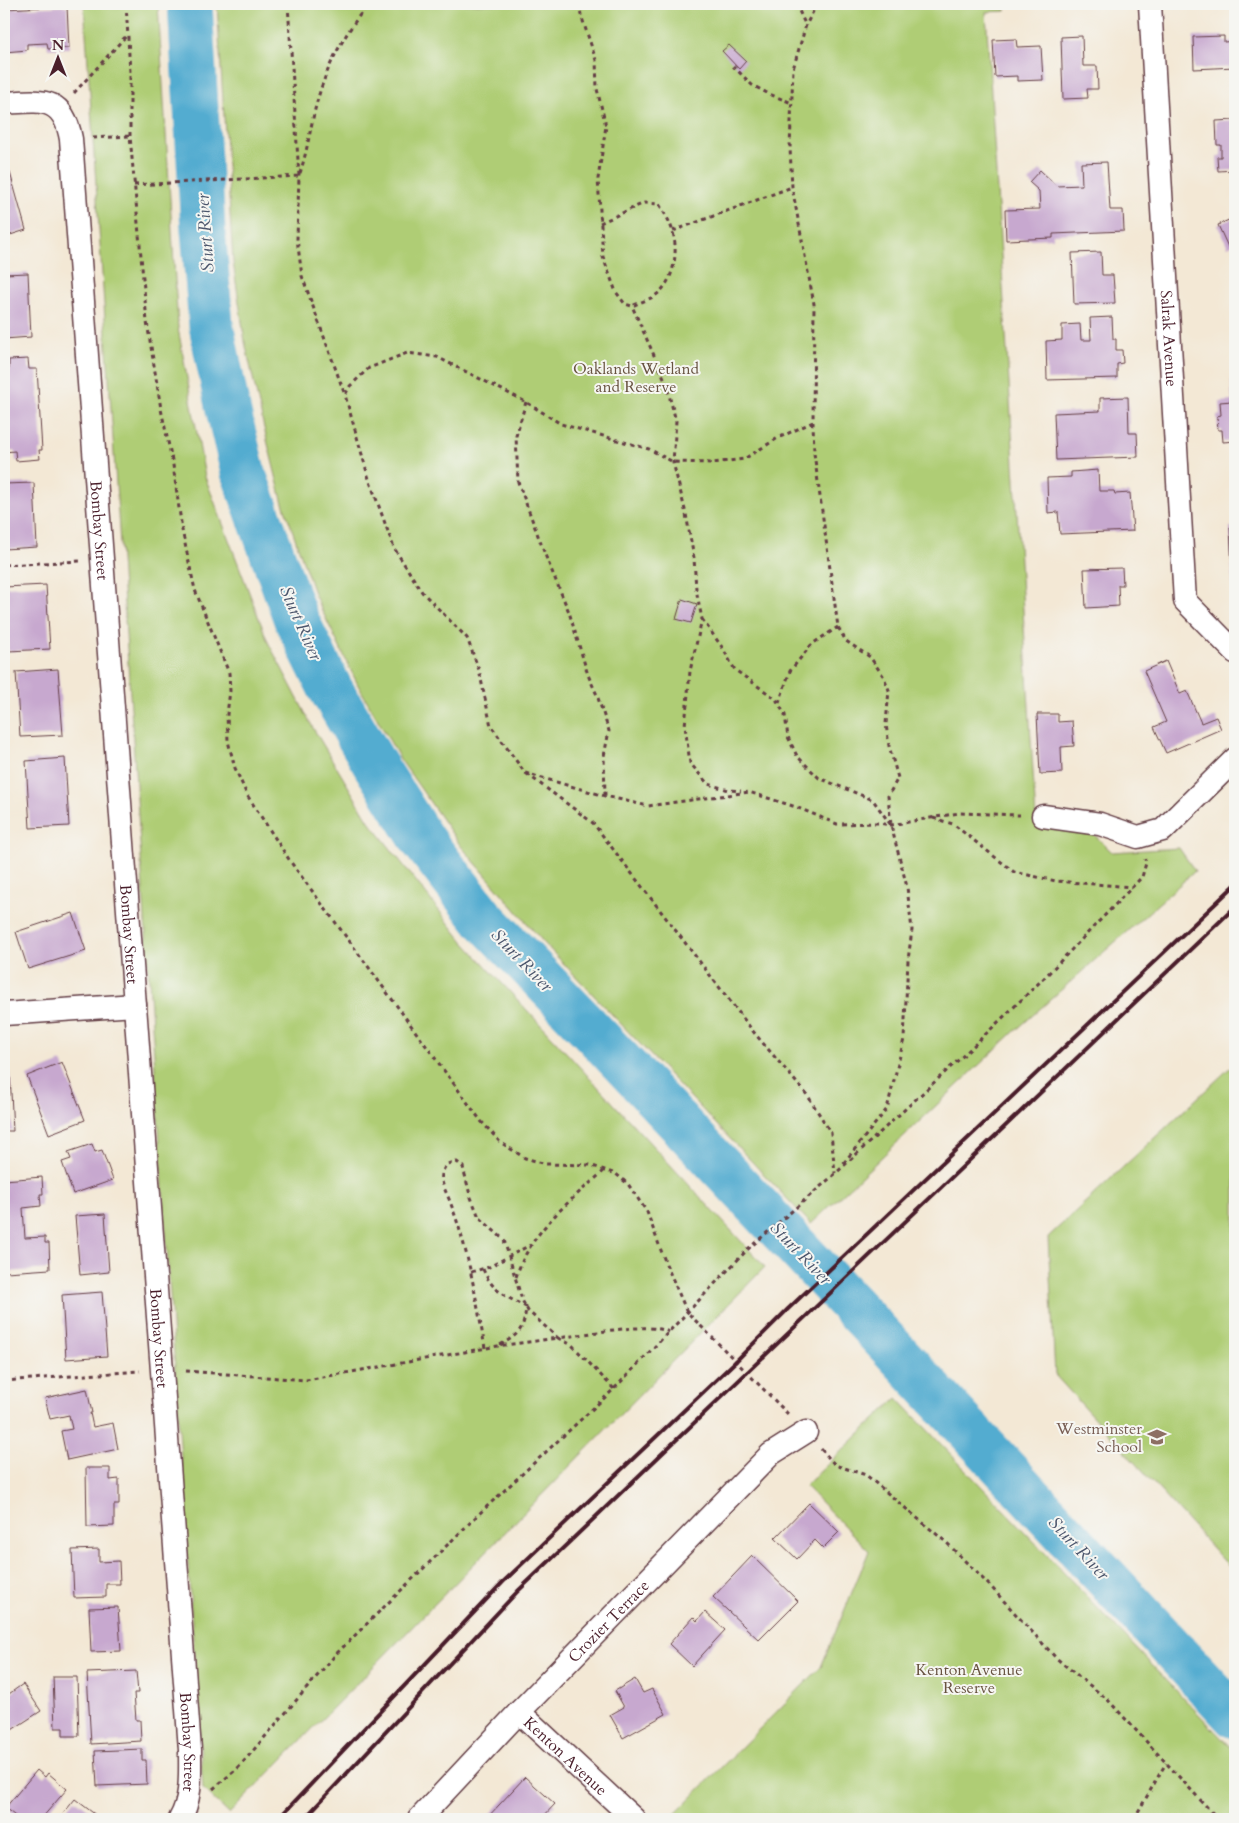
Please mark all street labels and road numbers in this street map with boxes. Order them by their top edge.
street label: Salrak Avenue [1155,290,1182,387]
street label: Bombay Street [84,480,114,581]
street label: Bombay Street [114,884,143,985]
street label: Bombay Street [144,1288,173,1389]
street label: Crozier Terrace [563,1575,654,1668]
street label: Bombay Street [174,1691,200,1793]
street label: Kenton Avenue [518,1712,612,1801]

